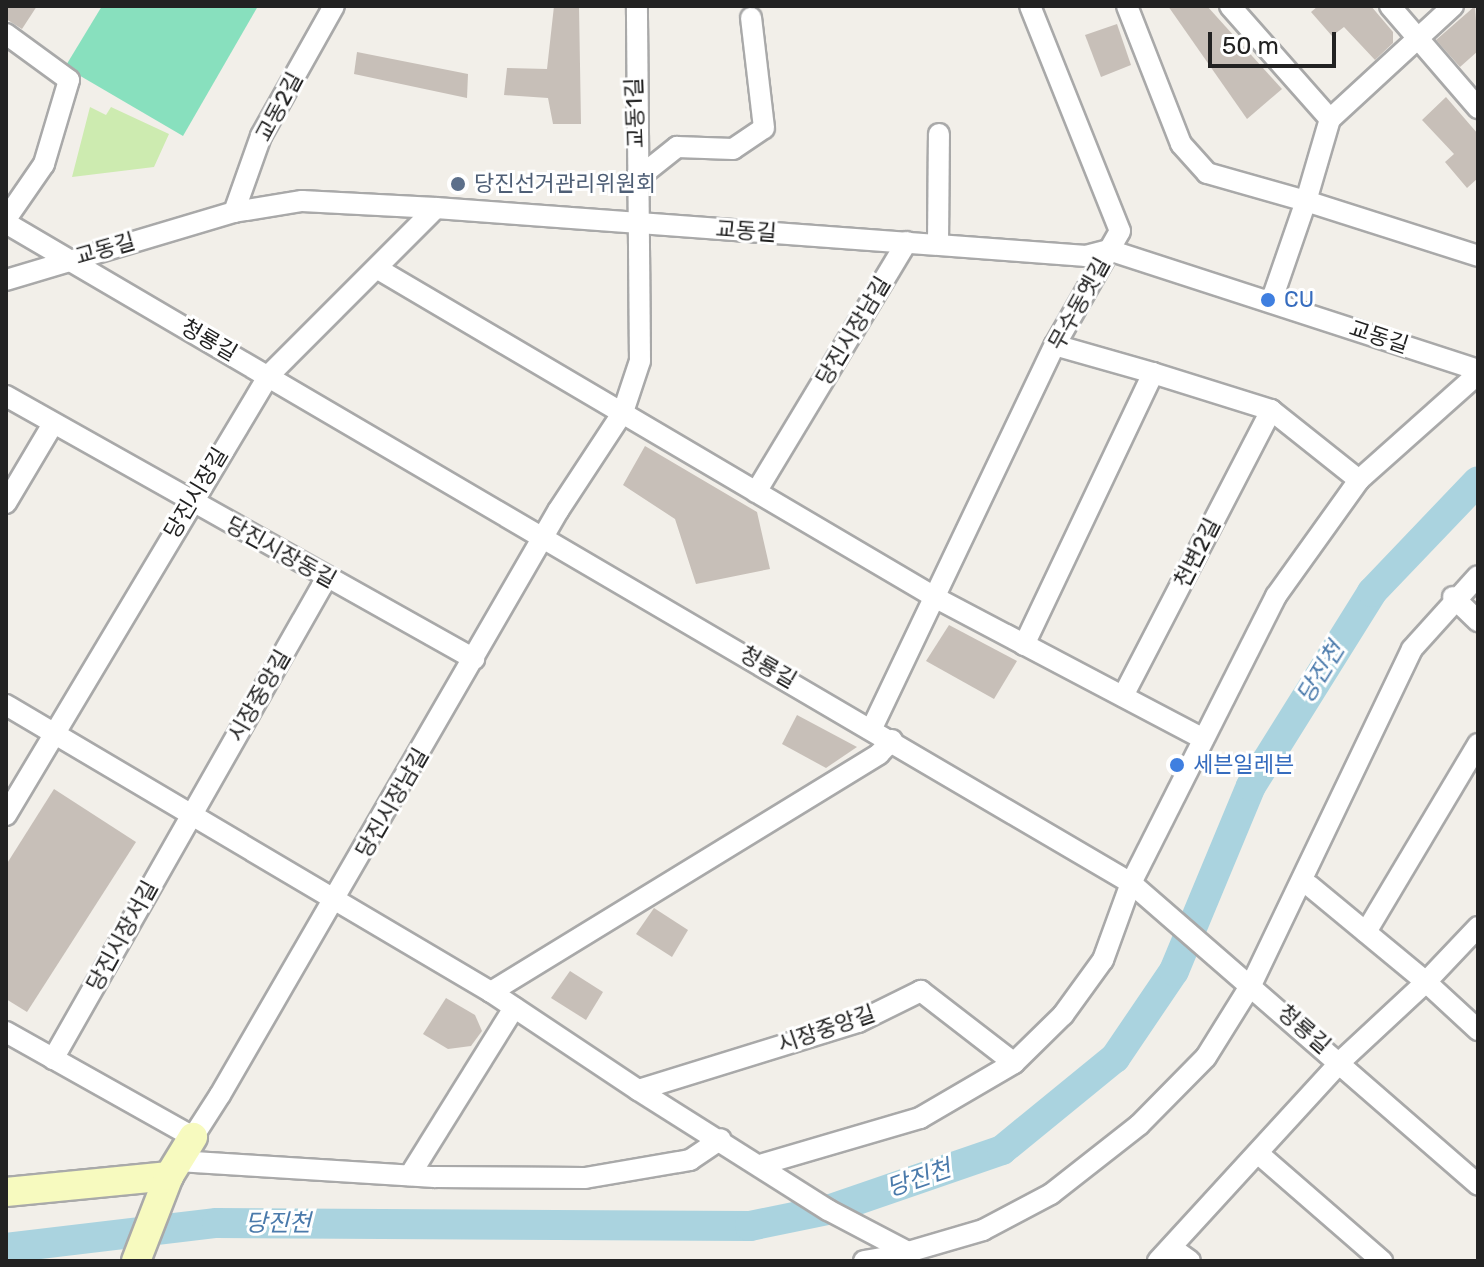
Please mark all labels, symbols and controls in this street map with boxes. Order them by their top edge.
scale bar [1212,16,1340,66]
text: 50 m [1222,32,1279,60]
street label: 교동2길 [250,68,308,146]
street label: 교동1길 [621,77,649,149]
place label: 당진선거관리위원회 [474,171,656,197]
marker: 당진선거관리위원회 [449,175,467,193]
street label: 교동길 [715,216,777,246]
street label: 교동길 [72,228,138,270]
street label: 무수동옛길 [1043,253,1115,355]
street label: 당진시장남길 [810,272,896,390]
place label: CU [1284,287,1314,313]
marker: CU [1259,291,1277,309]
street label: 청룡길 [176,313,242,367]
street label: 교동길 [1346,315,1412,359]
street label: 당진시장길 [159,443,233,543]
street label: 당진시장동길 [221,511,341,593]
street label: 천변2길 [1169,514,1225,592]
water label: 당진천 [1291,637,1351,709]
street label: 청룡길 [735,640,801,694]
street label: 시장중앙길 [222,646,296,746]
street label: 당진시장남길 [350,744,434,862]
place label: 세븐일레븐 [1193,752,1294,778]
marker: 세븐일레븐 [1168,756,1186,774]
street label: 당진시장서길 [81,876,163,996]
street label: 청룡길 [1272,999,1336,1059]
street label: 시장중앙길 [774,1000,878,1058]
water label: 당진천 [883,1155,955,1203]
water label: 당진천 [245,1210,311,1238]

